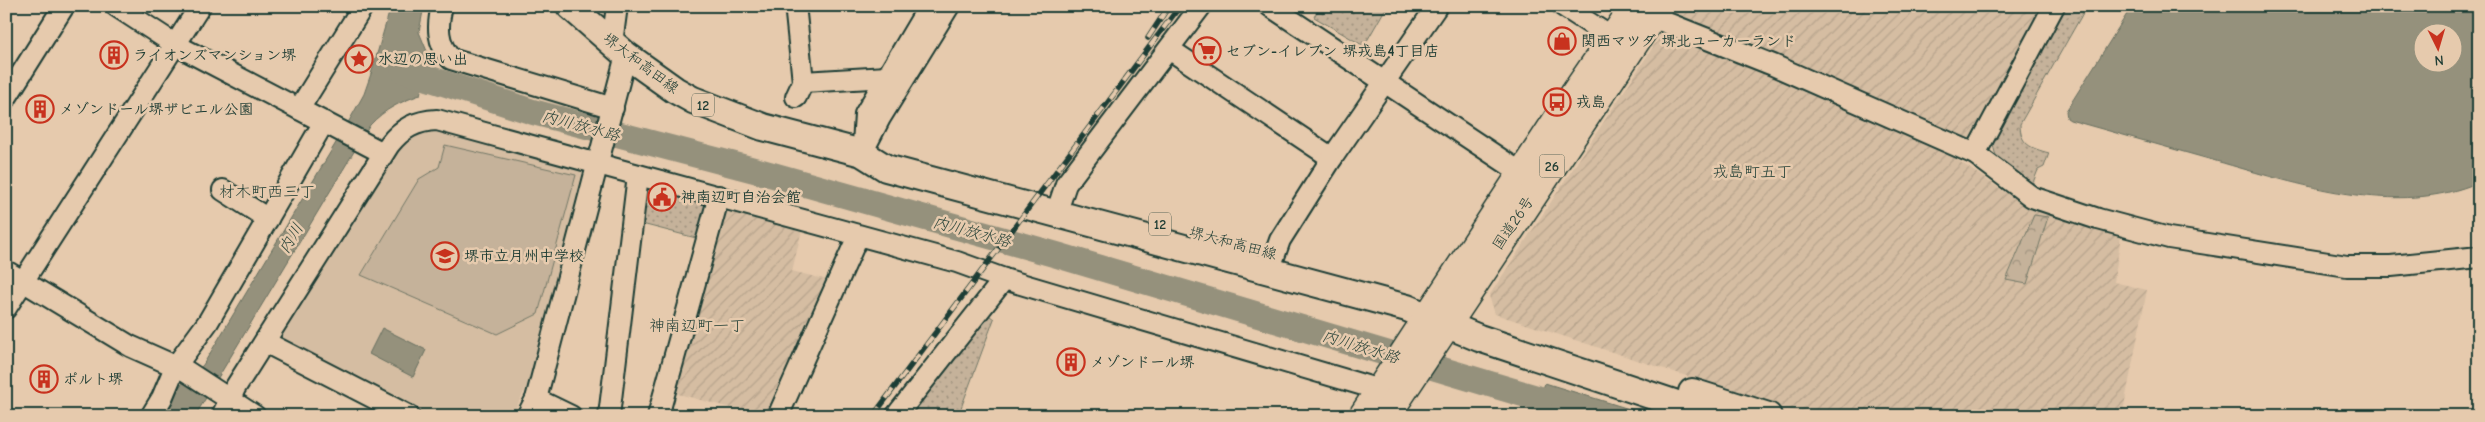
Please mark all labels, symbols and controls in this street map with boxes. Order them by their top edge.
north arrow [2412,22,2462,72]
shop icon: 関西マツダ 堺北ユーカーランド [1547,26,1577,56]
street label: 堺大和高田線 [600,29,682,97]
place label: 関西マツダ 堺北ユーカーランド [1581,32,1796,50]
supermarket icon: セブン-イレブン 堺戎島4丁目店 [1192,36,1222,66]
building icon: ライオンズマンション堺 [99,40,129,70]
place label: セブン-イレブン 堺戎島4丁目店 [1226,42,1440,60]
place icon: 水辺の思い出 [344,44,374,74]
place label: ライオンズマンション堺 [133,46,296,64]
place label: 水辺の思い出 [378,50,468,68]
text: N [2434,52,2444,69]
bus stop icon: 戎島 [1542,87,1572,117]
place label: 戎島 [1576,93,1606,111]
building icon: メゾンドール堺ザビエル公園 [25,94,55,124]
road number: 12 [692,94,714,116]
place label: メゾンドール堺ザビエル公園 [59,100,253,118]
water label: 内川放水路 [540,107,623,145]
road number: 26 [1540,154,1564,178]
district label: 戎島町五丁 [1712,163,1792,181]
public building icon: 神南辺町自治会館 [647,182,677,212]
district label: 材木町西三丁 [219,183,315,201]
place label: 神南辺町自治会館 [681,188,801,206]
street label: 国道26号 [1488,193,1538,253]
road number: 12 [1149,212,1171,235]
water label: 内川放水路 [931,213,1014,251]
water label: 内川 [275,220,307,257]
street label: 堺大和高田線 [1187,223,1279,263]
school or university icon: 堺市立月州中学校 [430,241,460,271]
place label: 堺市立月州中学校 [464,247,584,265]
district label: 神南辺町一丁 [649,317,745,335]
water label: 内川放水路 [1320,327,1403,368]
building icon: メゾンドール堺 [1056,347,1086,377]
place label: メゾンドール堺 [1090,353,1194,371]
building icon: ポルト堺 [29,364,59,394]
place label: ポルト堺 [63,370,123,388]

